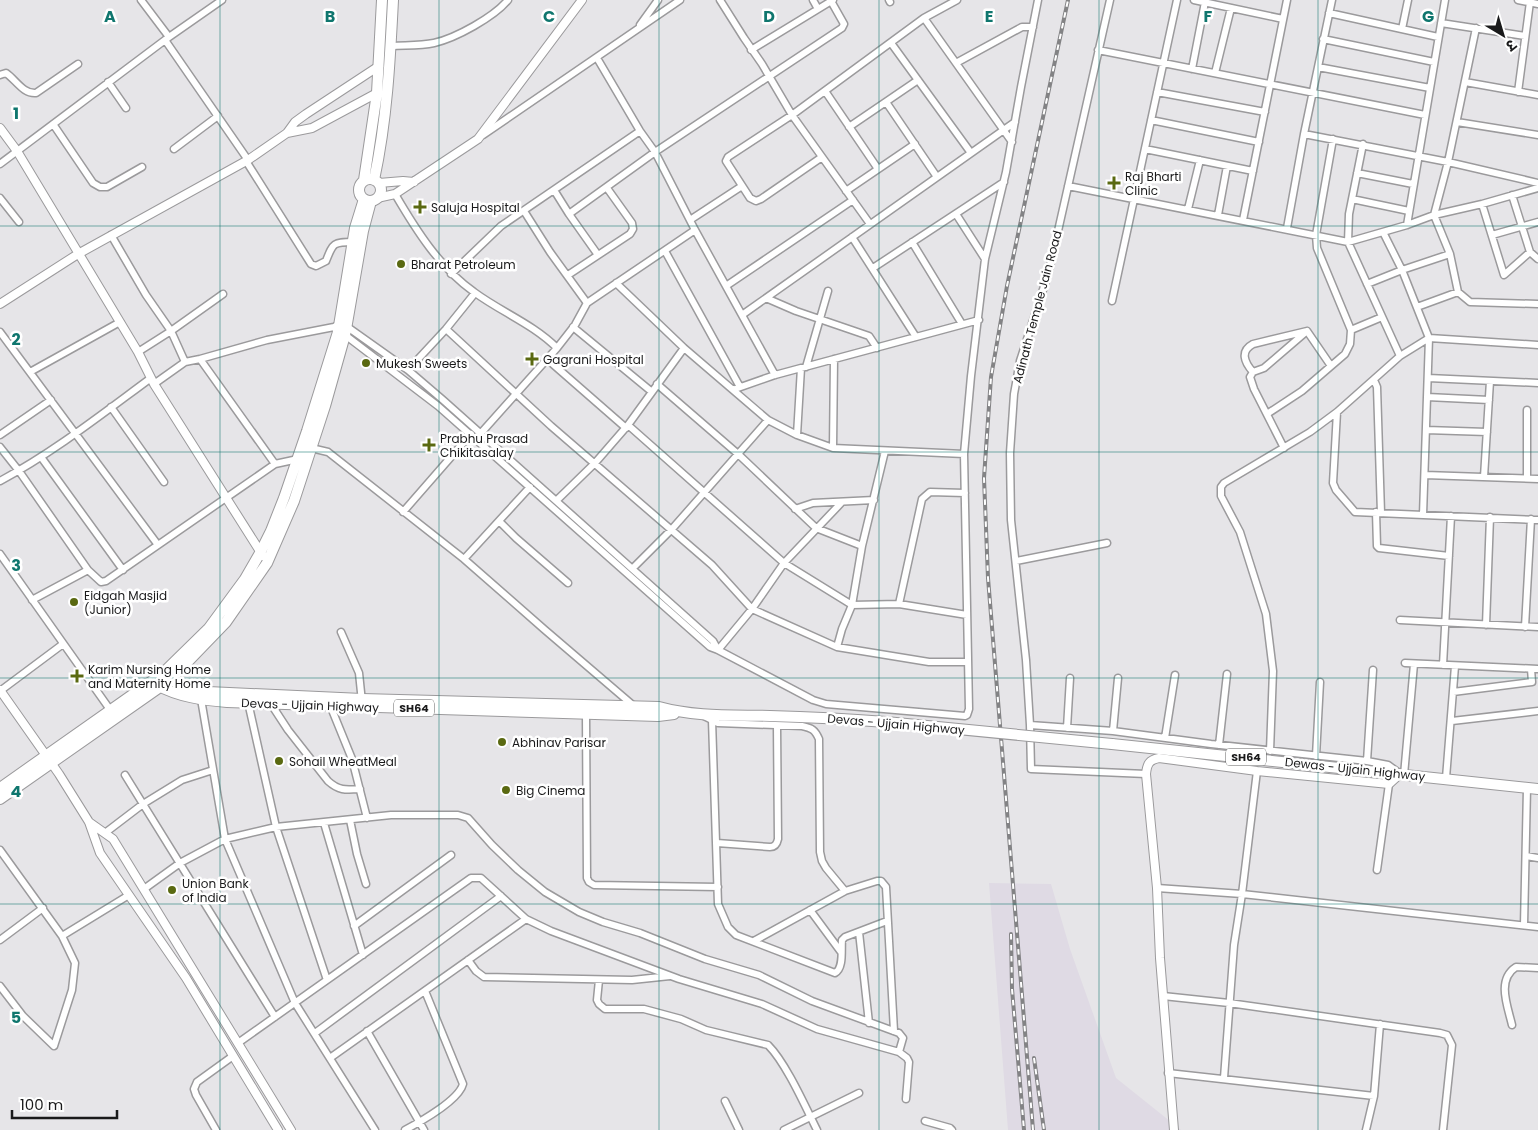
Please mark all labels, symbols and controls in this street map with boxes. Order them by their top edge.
text: A [104,5,116,28]
text: B [325,5,335,28]
text: C [543,5,555,28]
text: D [763,5,775,28]
text: E [985,5,993,28]
text: F [1204,5,1213,28]
text: G [1422,5,1434,28]
north arrow [1478,10,1528,60]
text: उ [1501,34,1521,56]
text: 1 [13,102,19,125]
place label: Raj Bharti Clinic [1125,168,1182,199]
marker: Raj Bharti Clinic [1107,176,1121,190]
place label: Saluja Hospital [431,199,520,216]
marker: Saluja Hospital [413,200,427,214]
street label: Adinath Temple Jain Road [1008,229,1066,385]
place label: Bharat Petroleum [411,256,516,273]
marker: Bharat Petroleum [395,258,407,270]
text: 2 [11,328,21,351]
place label: Gagrani Hospital [543,351,644,368]
marker: Gagrani Hospital [525,352,539,366]
place label: Mukesh Sweets [376,355,467,372]
marker: Mukesh Sweets [360,357,372,369]
place label: Prabhu Prasad Chikitasalay [440,430,528,461]
marker: Prabhu Prasad Chikitasalay [422,438,436,452]
text: 3 [11,554,21,577]
place label: Eidgah Masjid (Junior) [84,587,167,618]
marker: Eidgah Masjid (Junior) [68,596,80,608]
place label: Karim Nursing Home and Maternity Home [88,661,211,692]
marker: Karim Nursing Home and Maternity Home [70,669,84,683]
street label: Devas - Ujjain Highway [241,694,379,716]
road number: SH64 [394,700,434,716]
street label: Devas - Ujjain Highway [827,710,966,738]
place label: Abhinav Parisar [512,734,606,751]
marker: Abhinav Parisar [496,736,508,748]
road number: SH64 [1226,749,1266,766]
place label: Sohail WheatMeal [289,753,397,770]
street label: Dewas - Ujjain Highway [1284,753,1426,785]
marker: Sohail WheatMeal [273,755,285,767]
text: 4 [11,780,22,803]
place label: Big Cinema [516,782,585,799]
marker: Big Cinema [500,784,512,796]
place label: Union Bank of India [182,875,249,906]
marker: Union Bank of India [166,884,178,896]
text: 5 [11,1006,21,1029]
scale bar [12,1088,118,1120]
text: 100 m [20,1094,63,1115]

